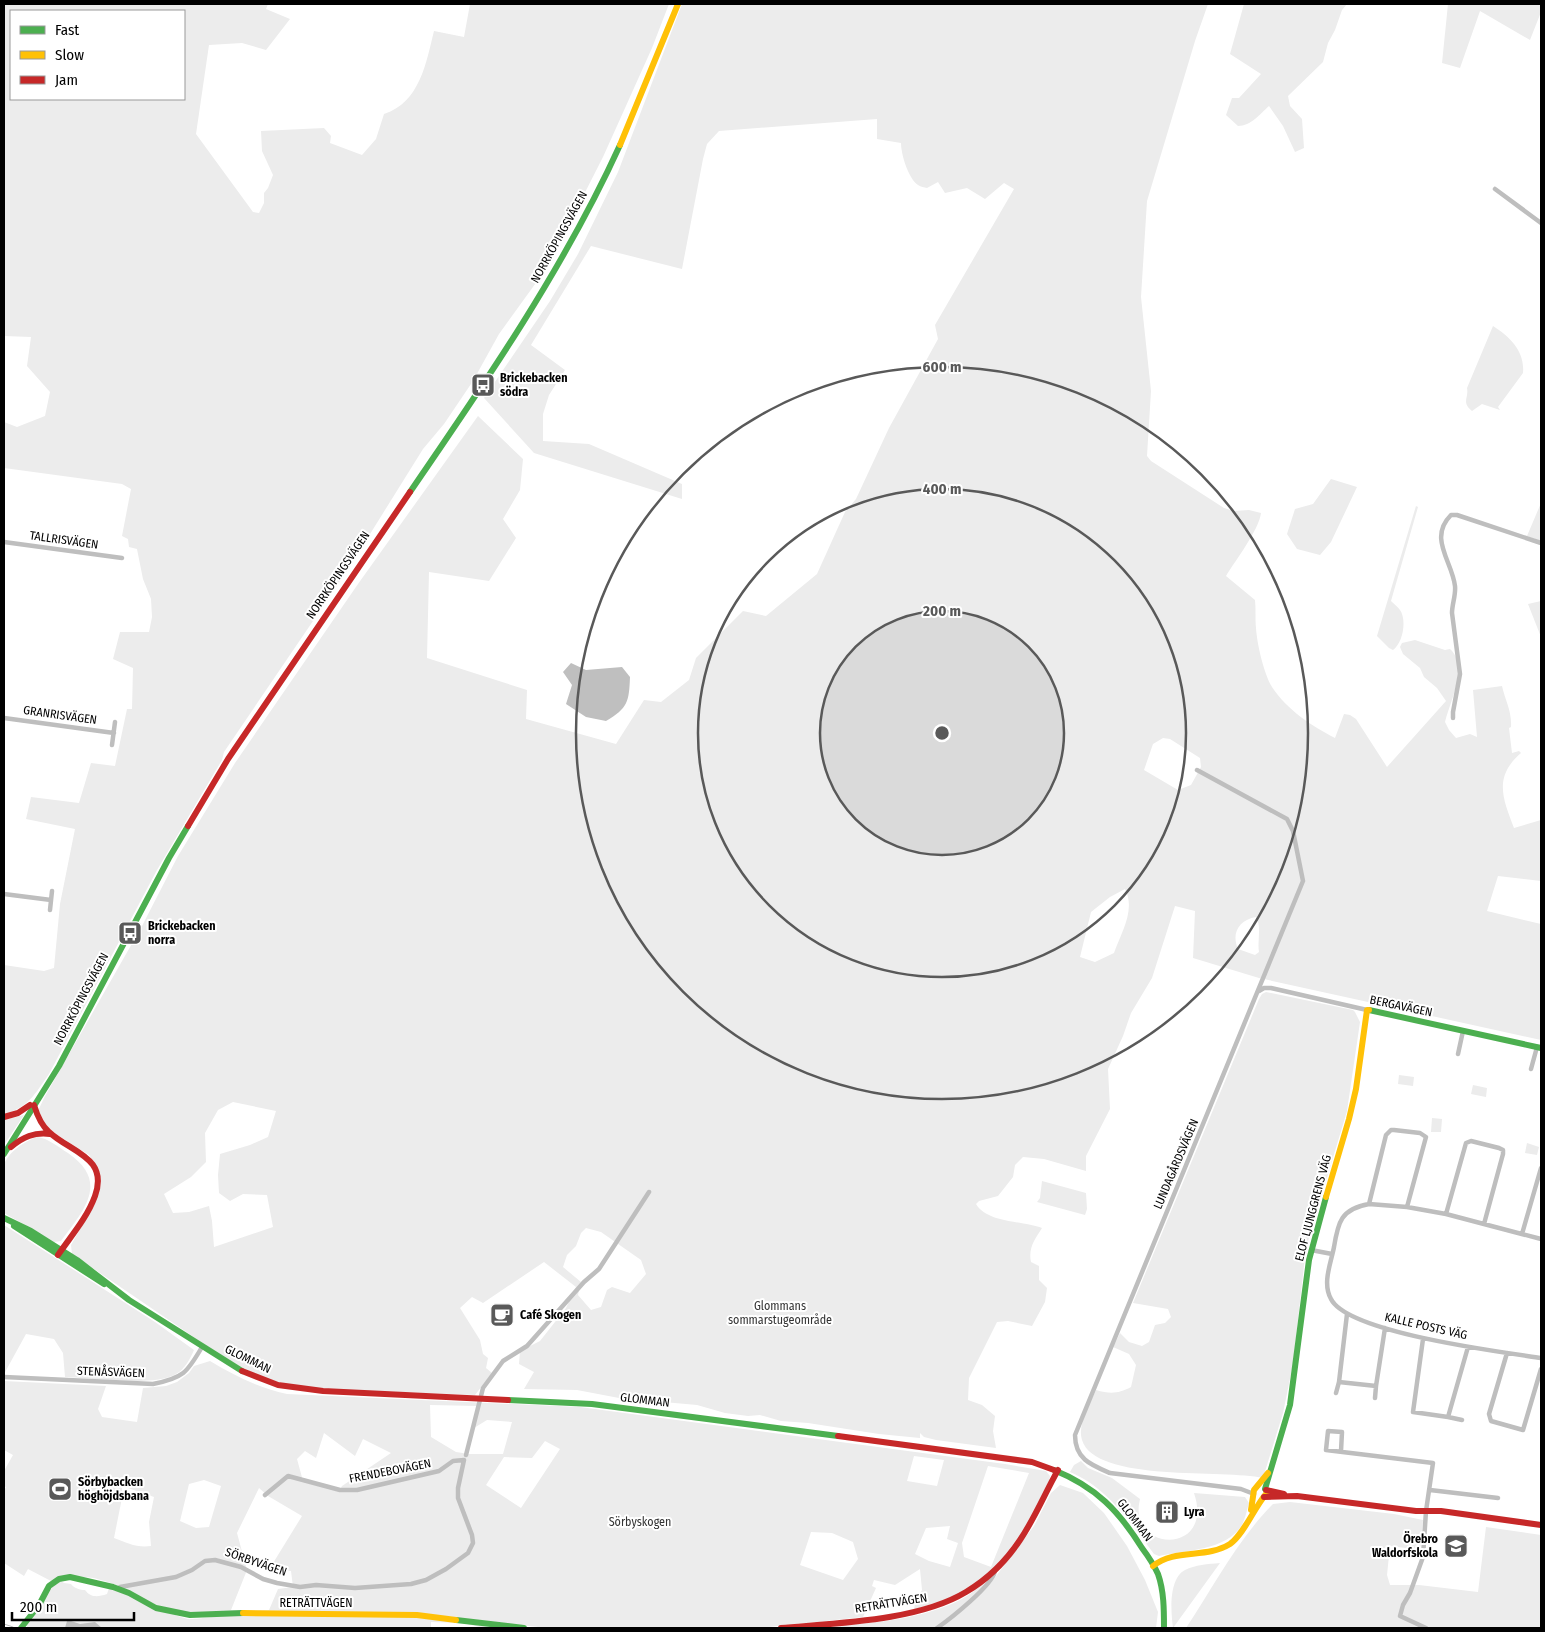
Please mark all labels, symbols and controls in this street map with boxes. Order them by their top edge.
legend [10,10,185,100]
text: Fast [55,21,79,39]
text: Slow [55,46,84,64]
text: Jam [55,71,78,89]
street label: NORRKÖPINGSVÄGEN [526,188,590,285]
text: 600 m [923,358,961,376]
place label: Brickebacken södra [500,371,567,399]
bus stop icon: Brickebacken södra [470,372,496,398]
text: 400 m [923,480,961,498]
street label: TALLRISVÄGEN [29,527,99,552]
street label: NORRKÖPINGSVÄGEN [302,527,373,622]
text: 200 m [922,602,961,620]
street label: GRANRISVÄGEN [22,702,98,727]
centre of rings [933,724,951,742]
place label: Brickebacken norra [148,919,215,947]
bus stop icon: Brickebacken norra [117,920,143,946]
street label: NORRKÖPINGSVÄGEN [49,949,111,1048]
street label: BERGAVÄGEN [1368,992,1434,1019]
street label: LUNDAGÅRDSVÄGEN [1149,1116,1201,1211]
street label: ELOF LJUNGGRENS VÄG [1291,1153,1334,1263]
park label: Glommans sommarstugeområde [728,1299,832,1327]
cafe icon: Café Skogen [489,1302,515,1328]
place label: Café Skogen [520,1308,581,1322]
street label: KALLE POSTS VÄG [1383,1309,1469,1342]
street label: GLOMMAN [223,1342,273,1376]
street label: STENÅSVÄGEN [77,1362,145,1380]
street label: GLOMMAN [619,1390,671,1410]
street label: FRENDEBOVÄGEN [348,1455,432,1486]
place label: Sörbybacken höghöjdsbana [78,1475,149,1503]
sports icon: Sörbybacken höghöjdsbana [47,1476,73,1502]
street label: GLOMMAN [1114,1496,1156,1544]
building icon: Lyra [1154,1499,1180,1525]
place label: Lyra [1184,1505,1204,1519]
park label: Sörbyskogen [609,1515,671,1529]
place label: Örebro Waldorfskola [1372,1531,1439,1560]
school or university icon: Örebro Waldorfskola [1443,1533,1469,1559]
street label: SÖRBYVÄGEN [223,1543,289,1579]
street label: RETRÄTTVÄGEN [854,1589,928,1616]
scale bar [12,1590,135,1622]
street label: RETRÄTTVÄGEN [279,1595,353,1610]
text: 200 m [20,1598,57,1616]

